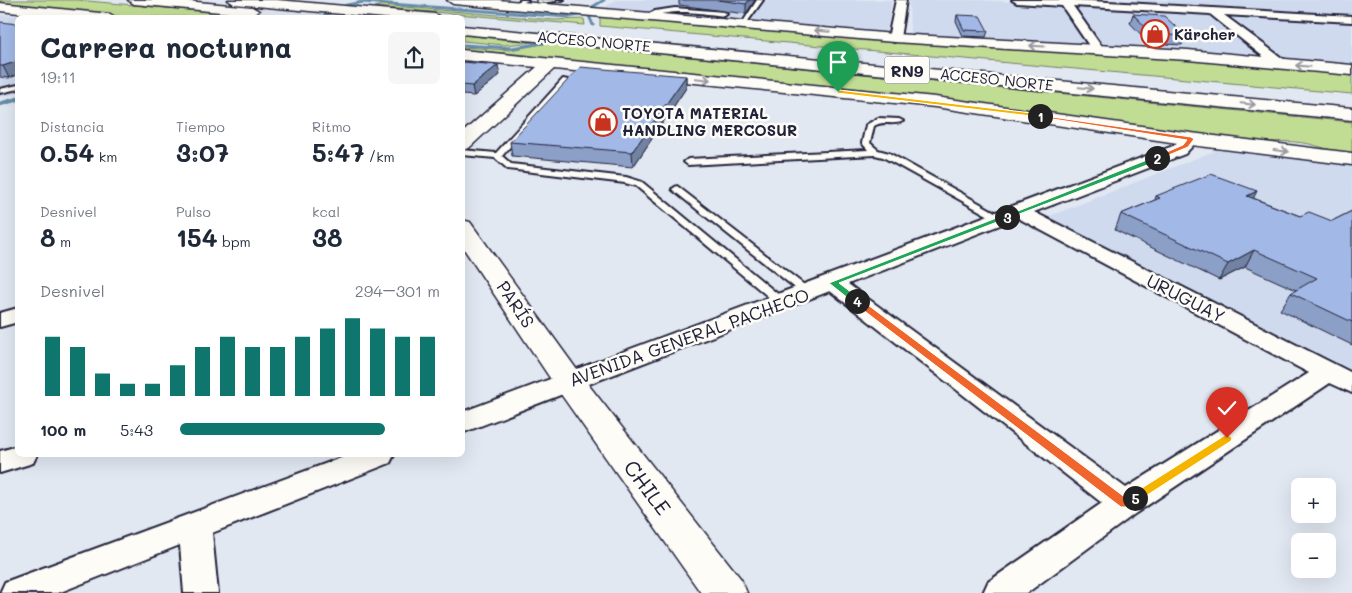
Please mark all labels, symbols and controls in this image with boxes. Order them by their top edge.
shop icon: Kärcher [1140,19,1170,49]
place label: Kärcher [1174,24,1236,44]
street label: ACCESO NORTE [536,26,652,56]
one-way arrow [815,27,831,36]
text: Carrera nocturna [40,29,292,65]
button: share [388,32,440,84]
pin [817,41,859,92]
one-way arrow [1029,42,1045,51]
icon: arrive [824,48,852,76]
road number: RN9 [884,56,930,84]
one-way arrow [1296,61,1312,71]
street label: ACCESO NORTE [939,63,1055,95]
text: 19:11 [40,66,76,87]
one-way arrow [695,74,711,84]
one-way arrow [1078,83,1094,93]
one-way arrow [1239,99,1255,109]
place label: TOYOTA MATERIAL HANDLING MERCOSUR [622,103,797,140]
pin: 1 [1028,104,1052,128]
shop icon: TOYOTA MATERIAL HANDLING MERCOSUR [588,107,618,137]
text: 1 [1037,107,1044,126]
text: Distancia [40,117,105,136]
text: Tiempo [176,117,225,136]
text: Ritmo [312,117,351,136]
text: 0.54 [40,136,94,168]
text: 3:07 [176,136,229,168]
text: 5:47 [312,136,364,168]
pin: 2 [1144,146,1170,170]
one-way arrow [1273,146,1289,156]
text: km [94,147,117,166]
text: /km [364,147,395,166]
text: 2 [1154,149,1161,168]
text: Desnivel [40,202,97,221]
text: Pulso [176,202,211,221]
text: kcal [312,202,340,221]
pin: 3 [994,204,1020,230]
text: 3 [1003,208,1012,227]
text: 8 [40,221,56,253]
text: 154 [176,221,218,253]
text: 38 [312,221,343,253]
text: m [56,232,71,251]
text: bpm [218,232,251,251]
street label: URUGUAY [1143,268,1229,328]
street label: PARÍS [492,276,540,332]
text: Desnivel [40,280,105,301]
text: 294–301 m [355,280,440,301]
street label: AVENIDA GENERAL PACHECO [566,282,812,392]
pin: 4 [844,288,870,314]
text: 4 [853,292,862,311]
pin [1206,387,1248,438]
icon: check [1213,394,1241,422]
text: 100 m [40,419,86,440]
text: 5:43 [120,419,153,440]
street label: CHILE [618,454,678,520]
map controls [1291,478,1336,578]
button: + [1291,478,1336,523]
pin: 5 [1122,486,1148,510]
text: 5 [1131,489,1140,508]
button: − [1291,533,1336,578]

